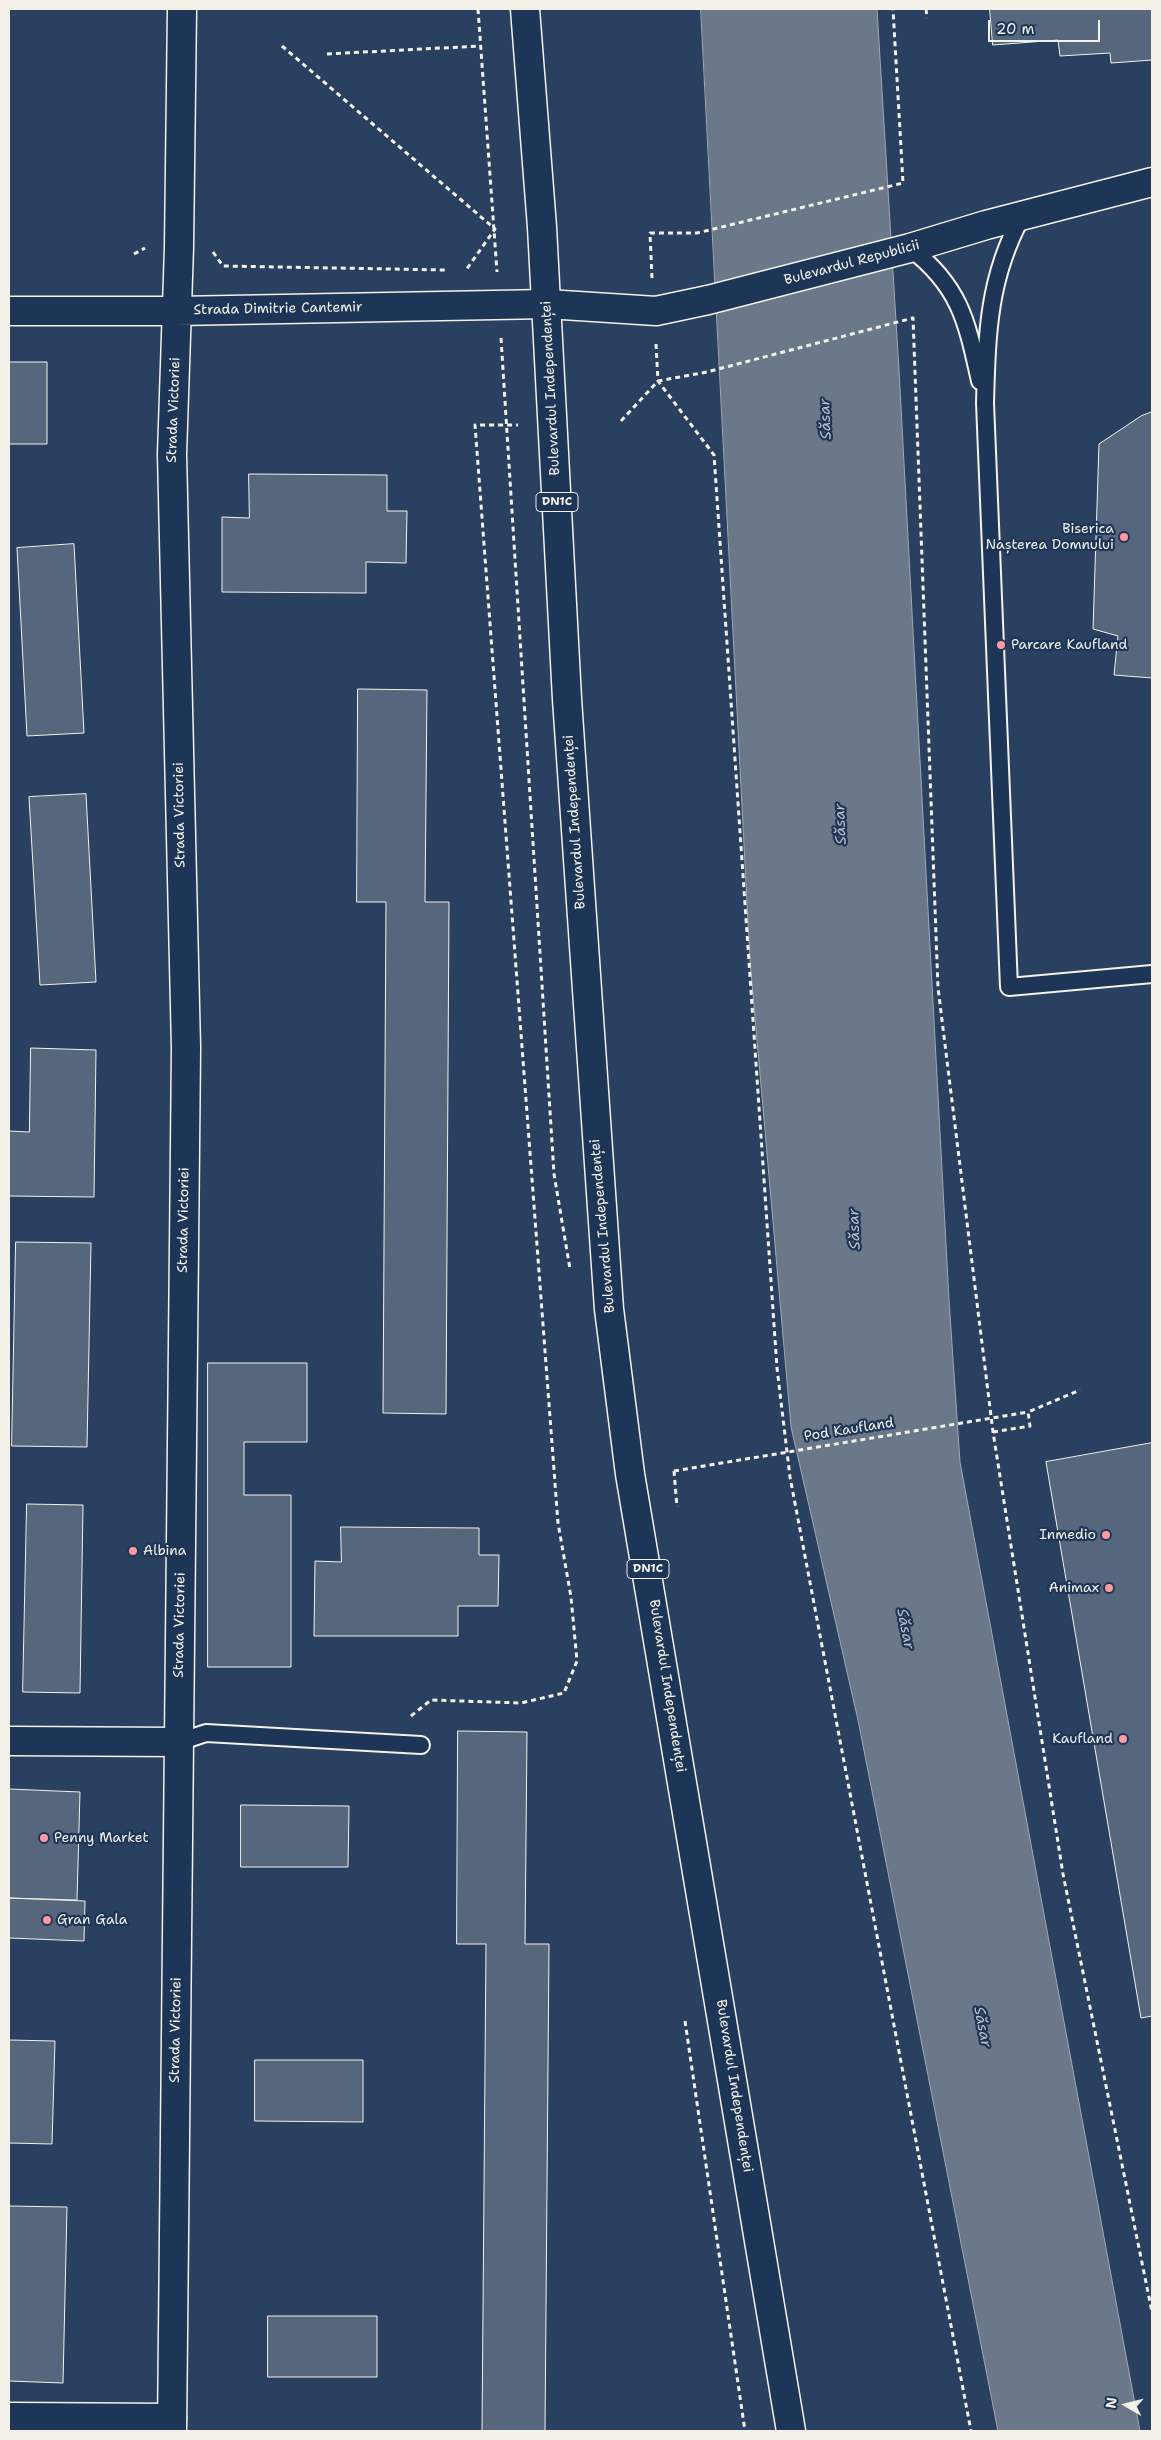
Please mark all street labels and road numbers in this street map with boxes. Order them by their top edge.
street label: Bulevardul Republicii [782,237,922,289]
street label: Strada Dimitrie Cantemir [193,299,363,319]
street label: Bulevardul Independenței [538,300,564,476]
street label: Strada Victoriei [164,357,184,463]
road number: DN1C [536,492,578,512]
street label: Bulevardul Independenței [561,734,589,910]
street label: Strada Victoriei [171,762,189,868]
street label: Bulevardul Independenței [587,1138,619,1314]
street label: Strada Victoriei [175,1167,193,1273]
street label: Pod Kaufland [803,1415,895,1445]
road number: DN1C [627,1560,669,1578]
street label: Strada Victoriei [171,1572,189,1678]
street label: Bulevardul Independenței [645,1598,689,1774]
street label: Strada Victoriei [167,1977,185,2083]
street label: Bulevardul Independenței [712,1998,756,2174]

